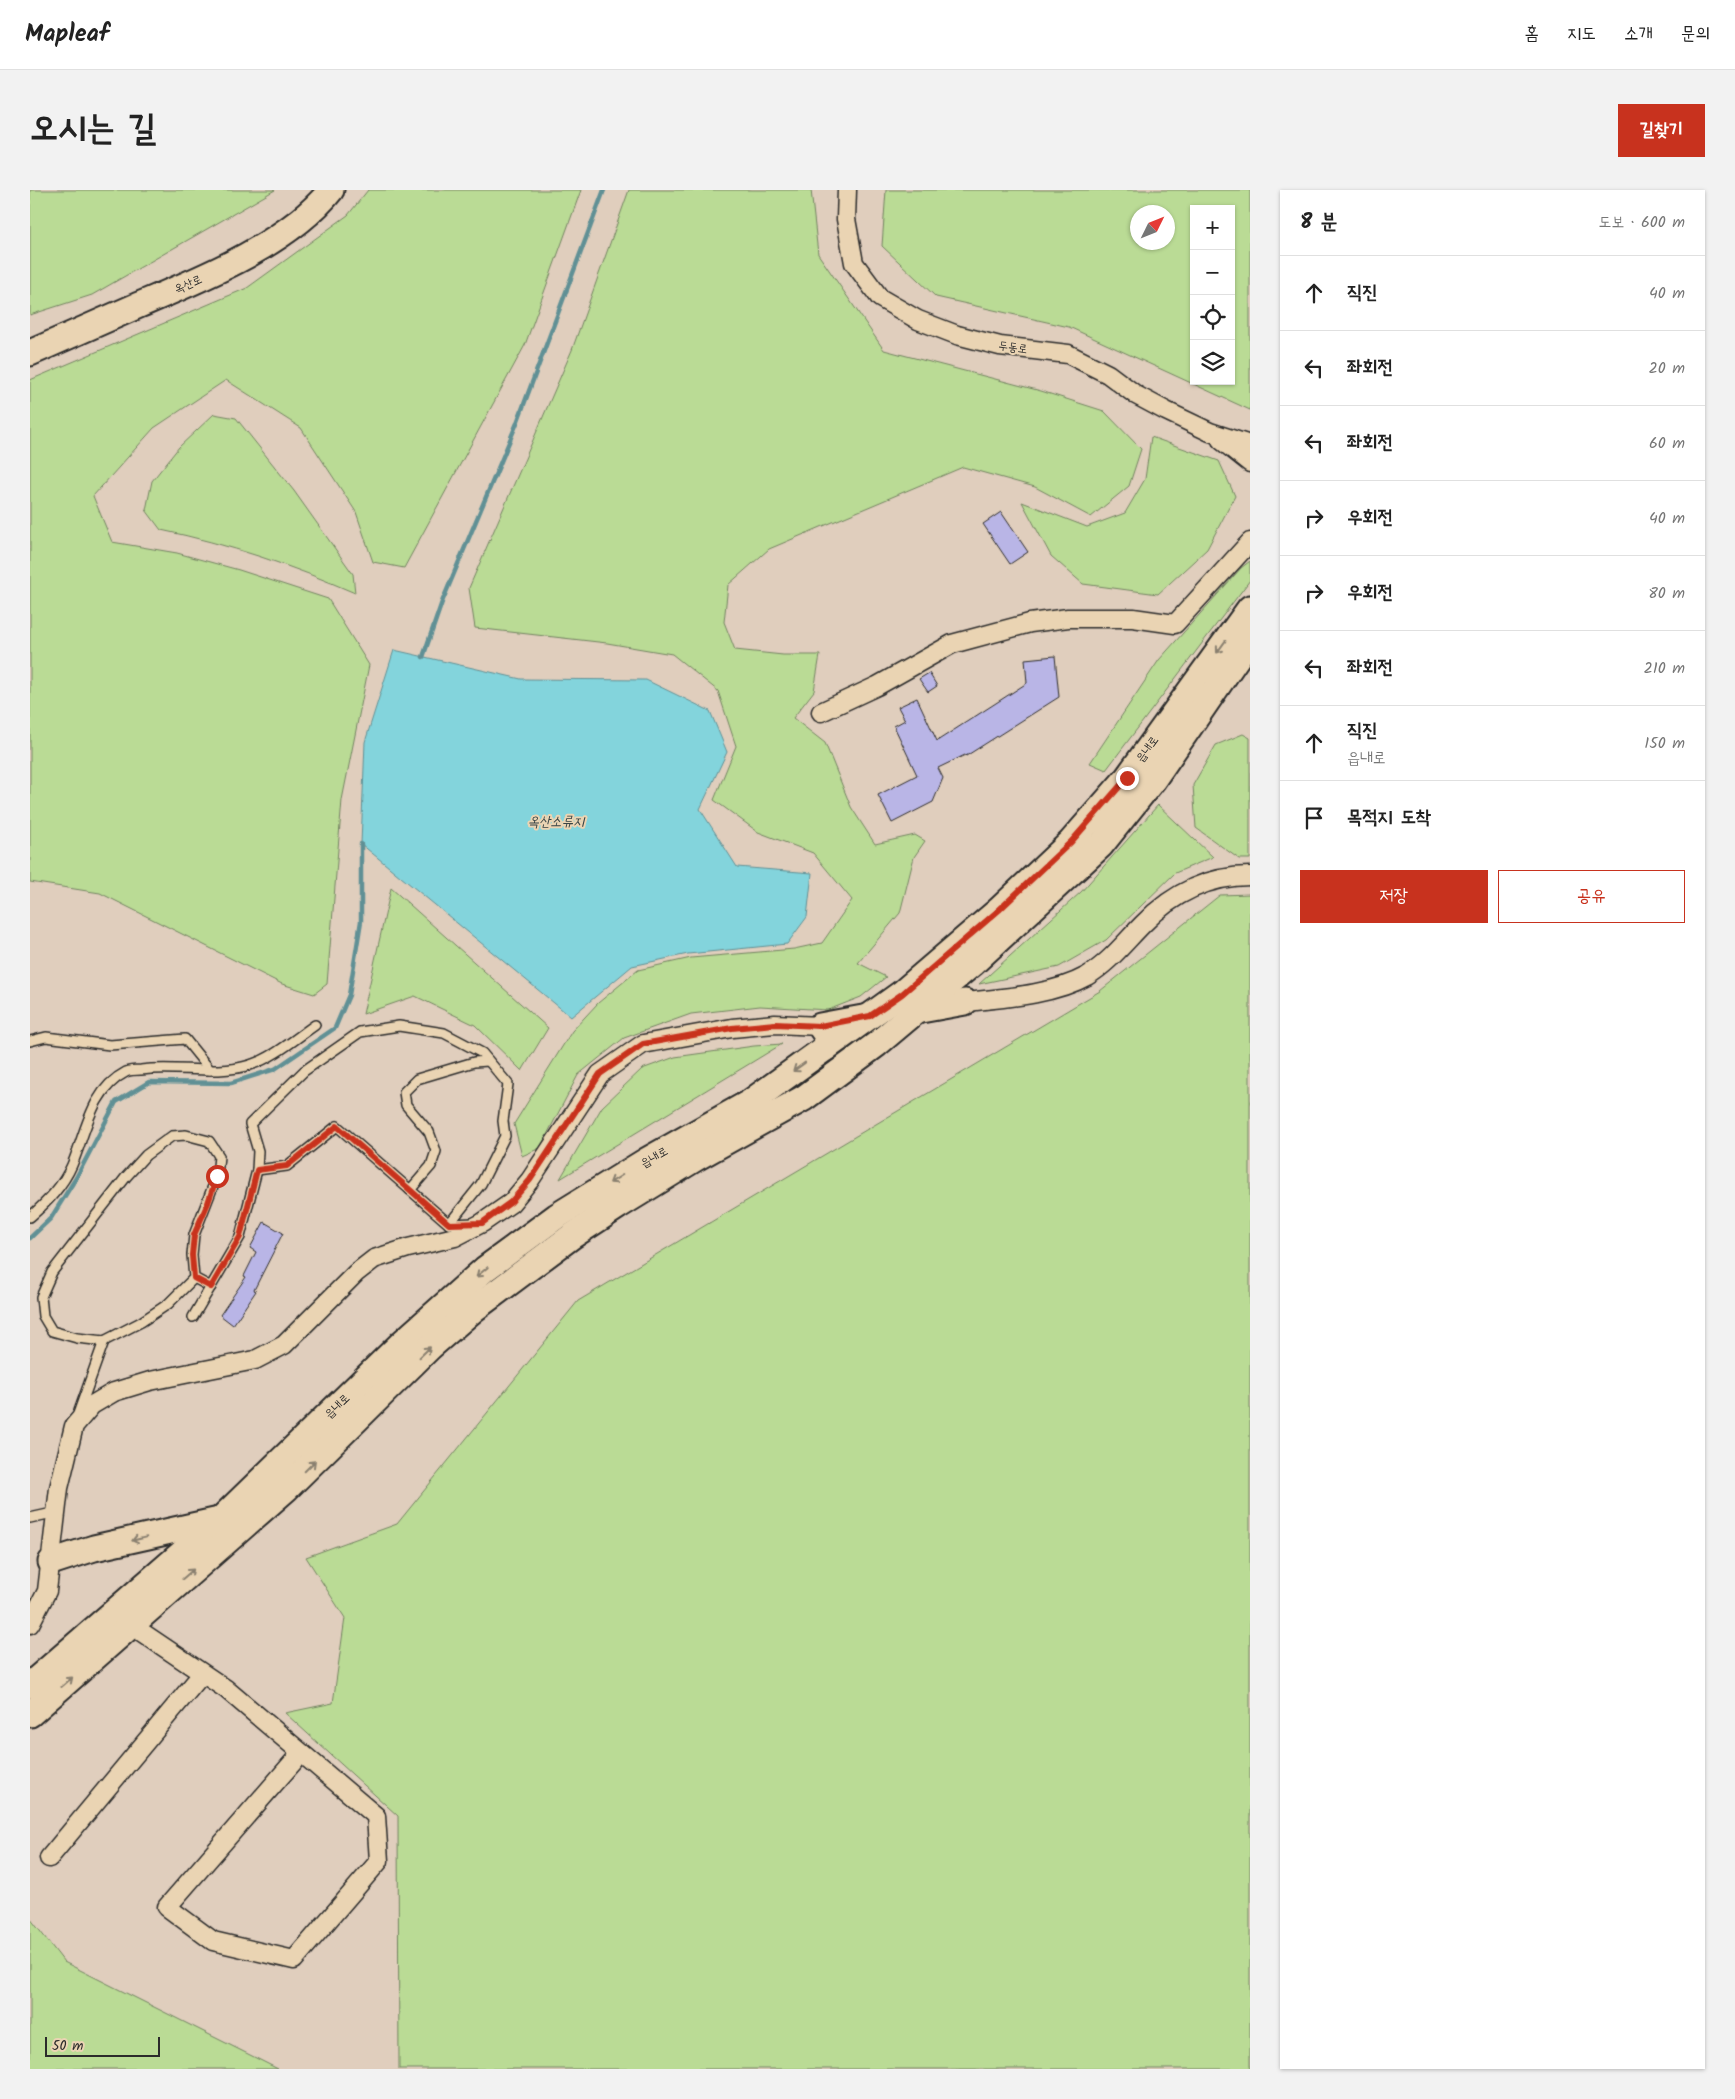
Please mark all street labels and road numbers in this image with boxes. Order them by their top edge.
street label: 옥산로 [171,270,205,299]
street label: 두동로 [997,336,1029,359]
street label: 읍내로 [1131,732,1164,767]
street label: 읍내로 [637,1142,672,1173]
street label: 읍내로 [320,1389,354,1423]

